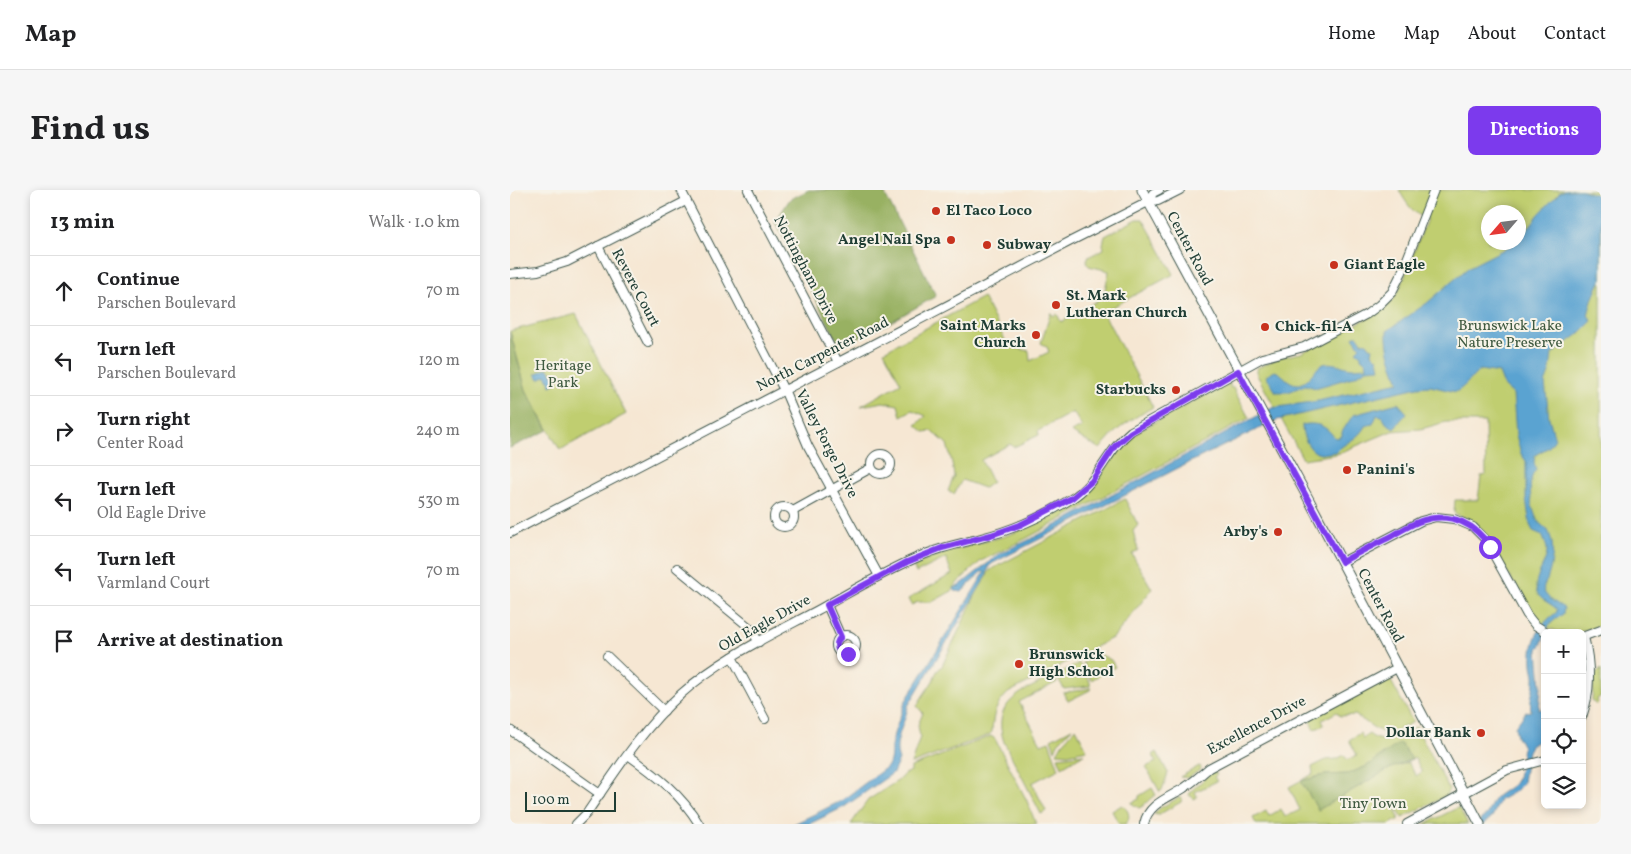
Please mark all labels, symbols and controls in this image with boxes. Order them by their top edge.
text: Map [25,18,76,52]
text: Home [1328,22,1376,47]
text: Map [1404,22,1440,47]
text: About [1468,22,1516,47]
text: Contact [1544,22,1606,47]
text: Find us [30,106,150,154]
button: Directions [1468,106,1601,155]
place label: El Taco Loco [946,201,1032,222]
marker: El Taco Loco [930,205,942,217]
north arrow [1481,205,1526,250]
text: 13 min [50,208,115,237]
street label: Center Road [1161,208,1217,290]
text: Walk · 1.0 km [368,212,460,234]
street label: Nottingham Drive [768,212,842,328]
place label: Angel Nail Spa [838,230,941,251]
marker: Angel Nail Spa [945,234,957,246]
place label: Subway [997,235,1052,256]
marker: Subway [981,239,993,251]
street label: Revere Court [606,245,664,331]
place label: Giant Eagle [1344,255,1426,276]
marker: Giant Eagle [1328,259,1340,271]
text: Continue [97,267,180,293]
icon: ahead [50,277,78,305]
text: 70 m [426,280,460,302]
place label: St. Mark Lutheran Church [1066,286,1188,324]
text: Parschen Boulevard [97,293,236,315]
marker: St. Mark Lutheran Church [1050,299,1062,311]
street label: North Carpenter Road [753,312,893,398]
place label: Saint Marks Church [940,316,1026,354]
park label: Brunswick Lake Nature Preserve [1457,316,1563,354]
place label: Chick-fil-A [1275,317,1353,338]
marker: Chick-fil-A [1259,321,1271,333]
marker: Saint Marks Church [1030,329,1042,341]
text: Turn left [97,337,176,363]
icon: left [50,347,78,375]
text: 120 m [418,350,460,372]
park label: Heritage Park [535,356,591,394]
text: Parschen Boulevard [97,363,236,385]
place label: Starbucks [1096,380,1166,401]
marker: Starbucks [1170,384,1182,396]
street label: Valley Forge Drive [790,386,862,502]
text: Turn right [97,407,190,433]
icon: right [50,417,78,445]
text: 240 m [416,420,460,442]
text: Center Road [97,433,184,455]
place label: Panini's [1357,460,1415,481]
marker: Panini's [1341,464,1353,476]
text: Turn left [97,477,176,503]
icon: left [50,487,78,515]
text: 530 m [417,490,460,512]
text: Old Eagle Drive [97,503,206,525]
place label: Arby's [1223,522,1268,543]
marker: Arby's [1272,526,1284,538]
route start [1479,536,1502,559]
text: Turn left [97,547,176,573]
icon: left [50,557,78,585]
text: 70 m [426,560,460,582]
street label: Center Road [1352,565,1408,647]
text: Varmland Court [97,573,210,595]
street label: Old Eagle Drive [715,590,815,658]
icon: arrive [50,627,78,655]
text: Arrive at destination [97,628,283,654]
map controls [1541,629,1586,809]
button: + [1541,629,1586,674]
route end [837,643,860,666]
place label: Brunswick High School [1029,645,1114,683]
marker: Brunswick High School [1013,658,1025,670]
button: − [1541,674,1586,719]
street label: Excellence Drive [1204,691,1310,761]
button: locate [1541,719,1586,764]
place label: Dollar Bank [1386,723,1471,744]
marker: Dollar Bank [1475,727,1487,739]
button: layers [1541,764,1586,809]
scale bar [525,789,616,812]
text: 100 m [532,791,570,810]
park label: Tiny Town [1339,794,1407,815]

